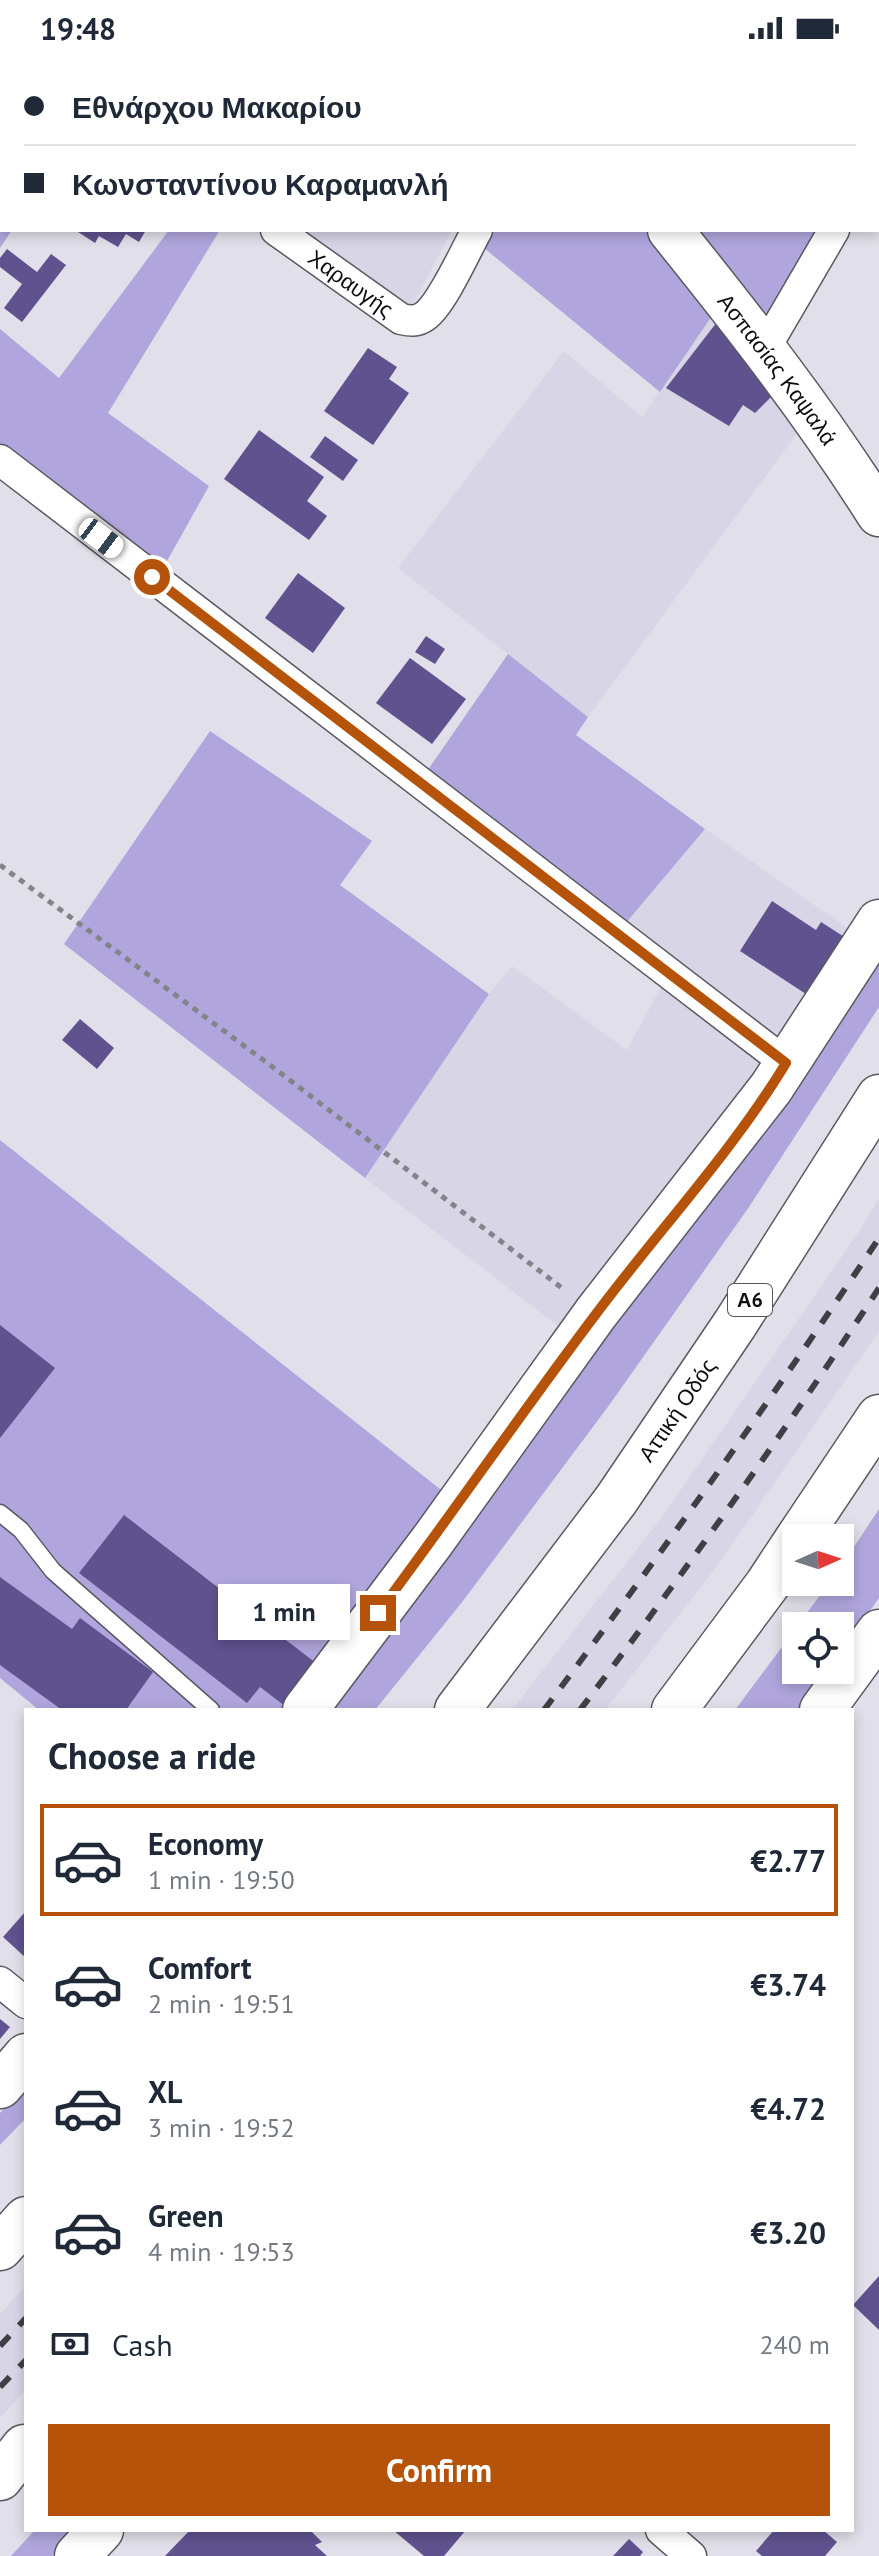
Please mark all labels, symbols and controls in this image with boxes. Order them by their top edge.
text: 19:48 [40,9,116,48]
text: Εθνάρχου Μακαρίου [72,87,362,126]
text: Κωνσταντίνου Καραμανλή [72,164,449,203]
street label: Χαραυγής [303,243,399,323]
street label: Ασπασίας Καψαλά [712,288,843,451]
car [75,514,127,562]
route start [134,559,170,595]
road number: Α6 [728,1284,772,1316]
street label: Αττική Οδός [632,1353,722,1467]
north arrow [782,1524,854,1596]
map controls [782,1524,854,1684]
callout: 1 min [218,1585,350,1641]
text: 1 min [252,1595,316,1628]
route end [360,1595,396,1631]
button: locate [782,1612,854,1684]
text: Choose a ride [48,1732,256,1779]
icon: car [52,1824,124,1896]
text: Economy [148,1824,263,1863]
text: €2.77 [751,1841,826,1880]
text: 1 min · 19:50 [148,1863,295,1896]
icon: car [52,1948,124,2020]
text: Comfort [148,1948,251,1987]
text: €3.74 [751,1965,826,2004]
text: 2 min · 19:51 [148,1987,295,2020]
icon: car [52,2072,124,2144]
text: XL [148,2072,182,2111]
text: €4.72 [751,2089,826,2128]
text: 3 min · 19:52 [148,2111,295,2144]
icon: car [52,2196,124,2268]
text: Green [148,2196,223,2235]
text: €3.20 [751,2213,826,2252]
text: 4 min · 19:53 [148,2235,295,2268]
icon: cash [48,2322,92,2366]
text: Cash [112,2325,173,2364]
text: 240 m [759,2328,830,2361]
button: Confirm [48,2424,830,2516]

